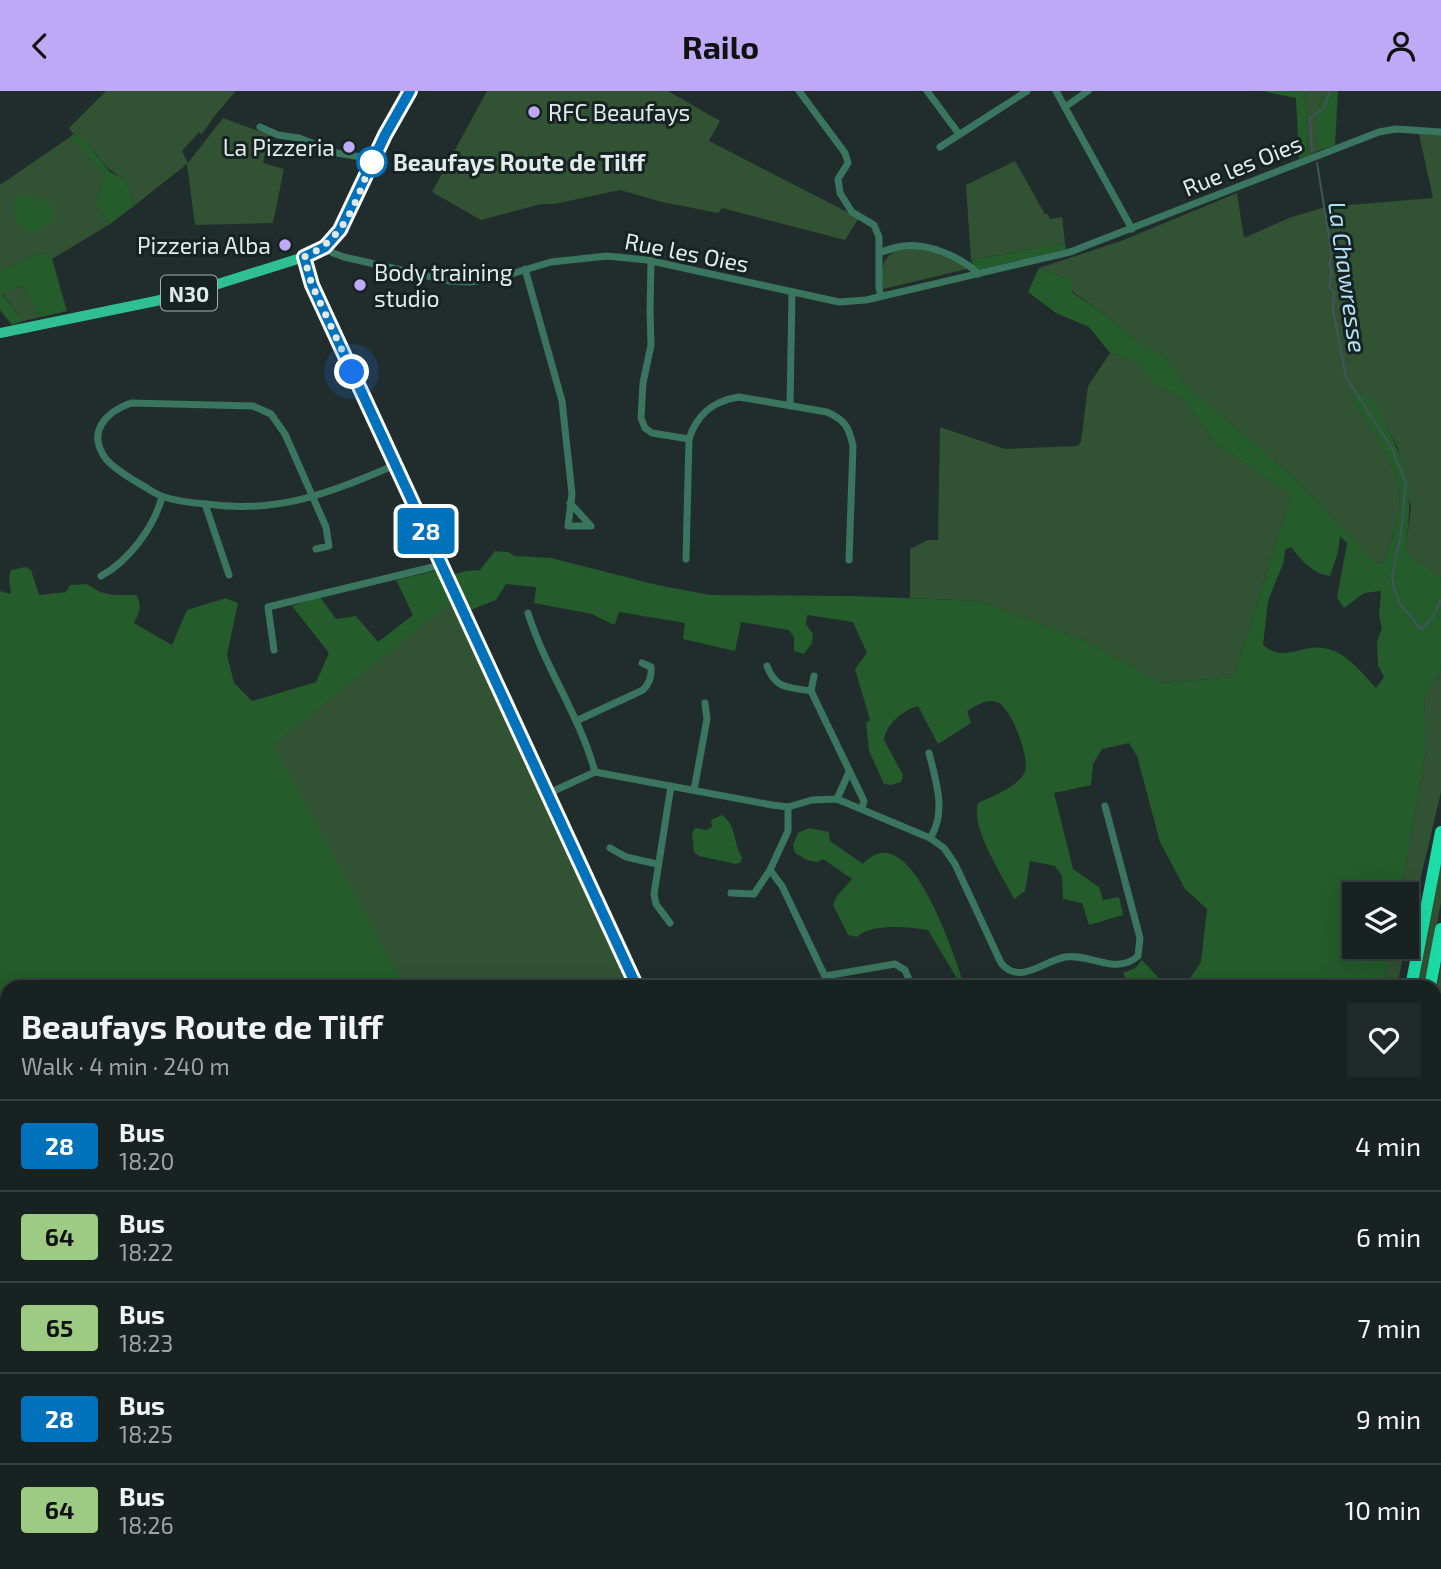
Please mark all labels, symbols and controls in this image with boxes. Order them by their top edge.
icon: back [21,27,59,65]
text: Railo [682,27,759,65]
icon: person [1382,27,1420,65]
place label: RFC Beaufays [548,98,690,126]
marker: RFC Beaufays [526,104,542,120]
street label: Rue les Oies [1178,128,1306,202]
place label: La Pizzeria [223,133,335,161]
marker: La Pizzeria [341,139,357,155]
marker: Beaufays Route de Tilff [357,147,387,177]
place label: Beaufays Route de Tilff [393,148,646,176]
water label: La Chawresse [1323,200,1373,355]
street label: Rue les Oies [623,226,751,278]
place label: Pizzeria Alba [137,231,271,259]
marker: Pizzeria Alba [277,237,293,253]
place label: Body training studio [374,258,513,312]
road number: N30 [161,275,217,311]
marker: Body training studio [352,277,368,293]
your location [334,354,369,389]
line badge: 28 [394,508,458,554]
text: 28 [412,516,440,545]
map controls [1342,882,1419,959]
button: layers [1342,882,1419,959]
button: heart [1347,1003,1421,1077]
text: Beaufays Route de Tilff [21,1006,383,1046]
text: Walk · 4 min · 240 m [21,1052,230,1080]
text: Bus [119,1116,165,1147]
text: 4 min [1355,1130,1421,1161]
text: 28 [45,1131,74,1160]
text: 18:20 [119,1147,174,1175]
text: Bus [119,1207,165,1238]
text: 6 min [1356,1221,1421,1252]
text: 64 [45,1222,74,1251]
text: 18:22 [119,1238,173,1266]
text: Bus [119,1298,165,1329]
text: 7 min [1358,1312,1421,1343]
text: 65 [46,1313,73,1342]
text: 18:23 [119,1329,173,1357]
text: Bus [119,1389,165,1420]
text: 9 min [1356,1403,1421,1434]
text: 28 [45,1404,74,1433]
text: 18:25 [119,1420,173,1448]
text: Bus [119,1480,165,1511]
text: 10 min [1345,1494,1421,1525]
text: 64 [45,1495,74,1524]
text: 18:26 [119,1511,174,1539]

